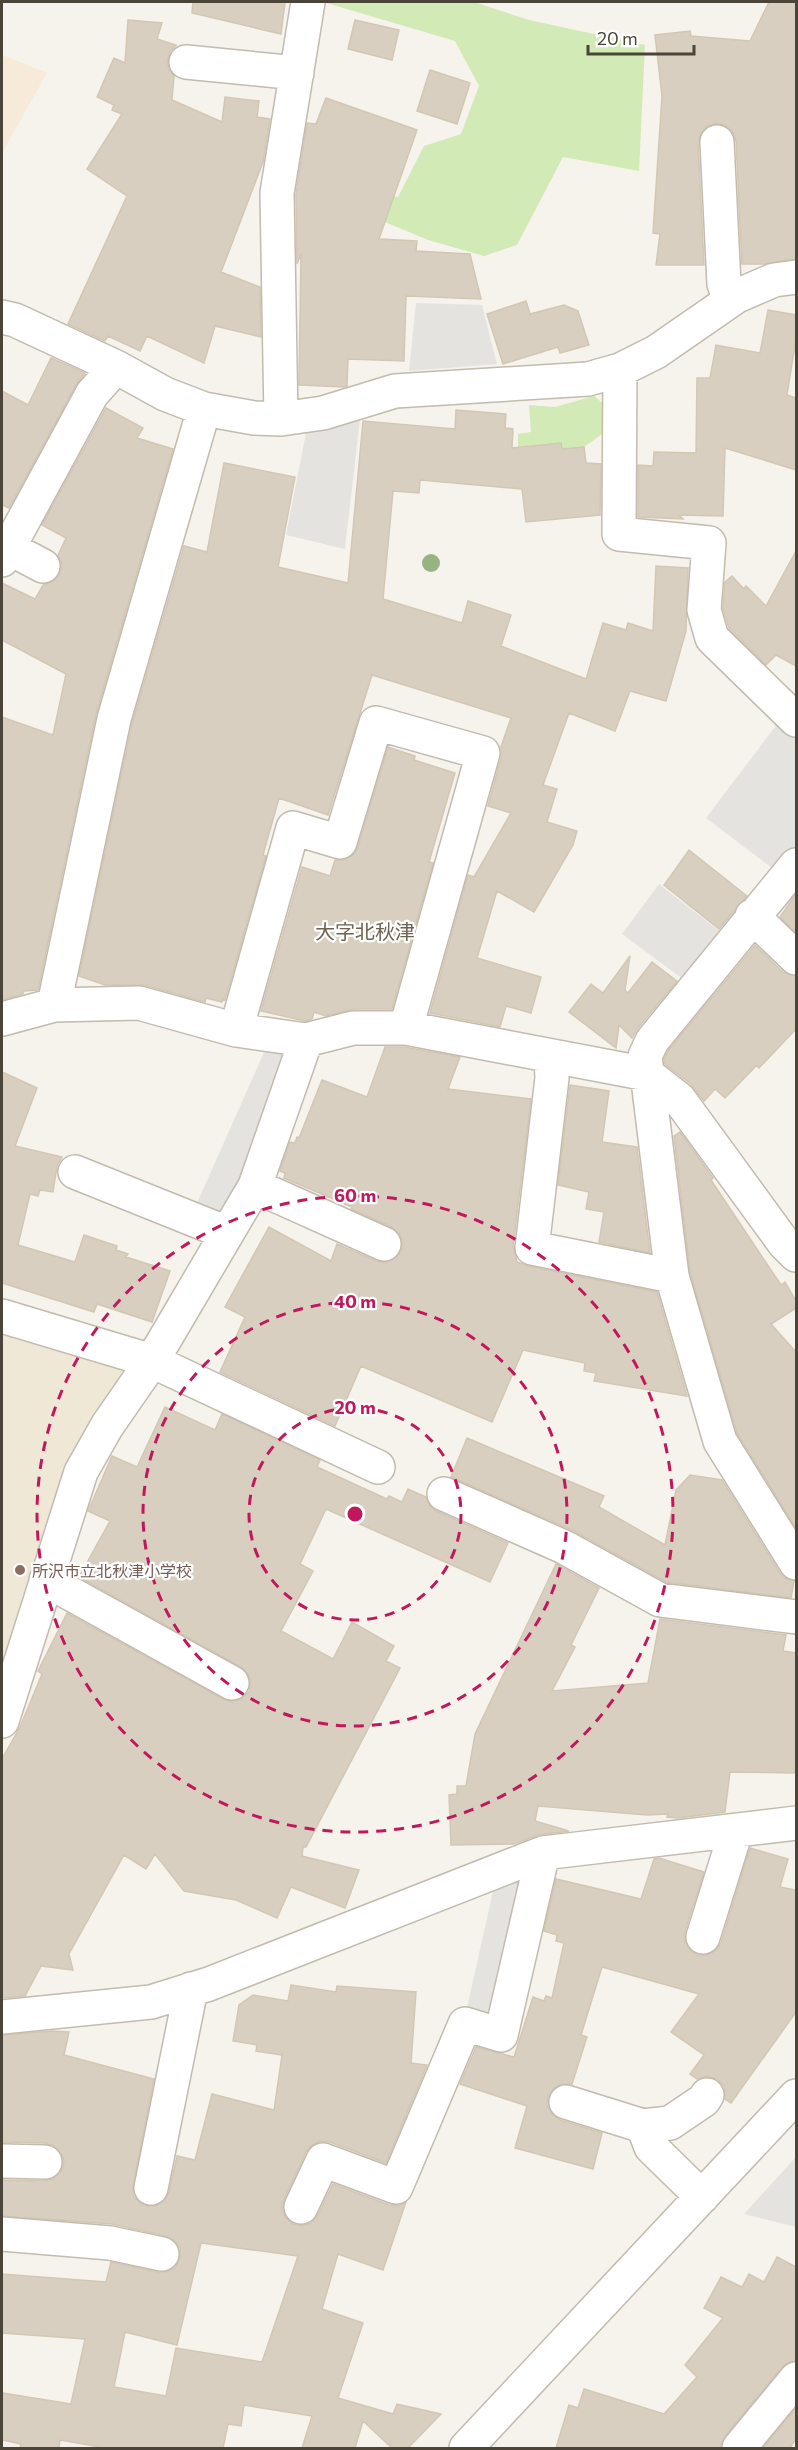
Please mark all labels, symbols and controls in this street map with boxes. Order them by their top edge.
scale bar [588,18,694,56]
text: 20 m [597,27,638,49]
district label: 大字北秋津 [315,919,415,943]
text: 60 m [334,1184,376,1206]
text: 40 m [334,1290,376,1312]
text: 20 m [334,1396,376,1418]
centre of rings [345,1504,365,1524]
place label: 所沢市立北秋津小学校 [32,1561,192,1580]
marker: 所沢市立北秋津小学校 [13,1563,27,1577]

